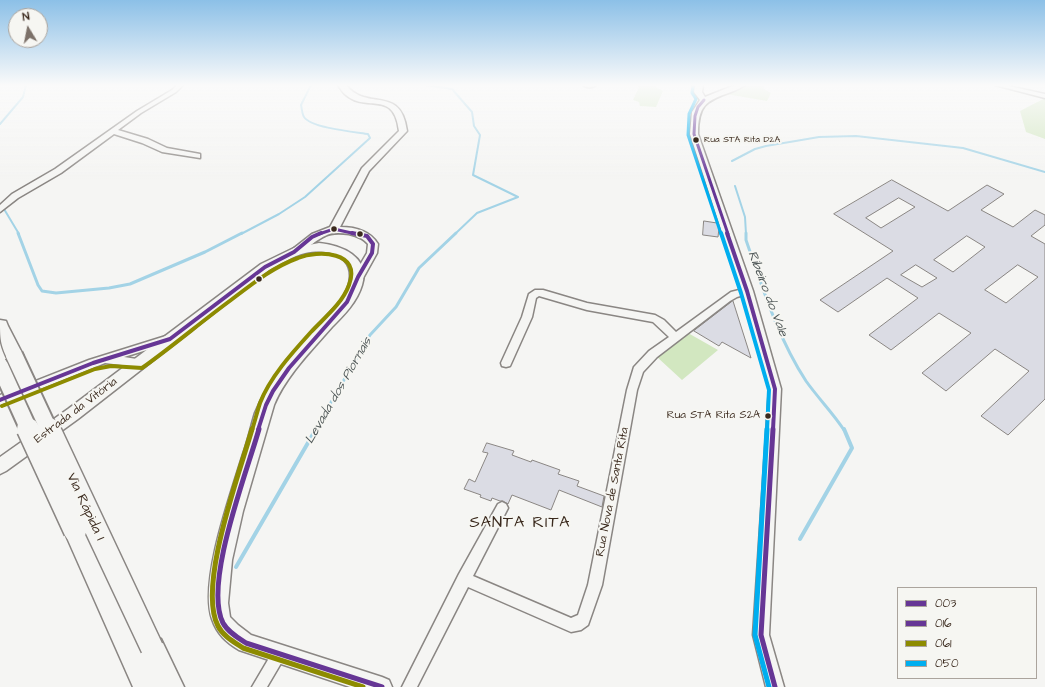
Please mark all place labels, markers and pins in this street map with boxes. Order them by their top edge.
marker: Rua STA Rita D2A [691,135,701,145]
place label: Rua STA Rita D2A [704,135,780,145]
unlabelled marker [329,224,339,234]
unlabelled marker [355,229,365,239]
unlabelled marker [254,274,264,284]
place label: Rua STA Rita S2A [667,409,760,423]
marker: Rua STA Rita S2A [763,411,773,421]

